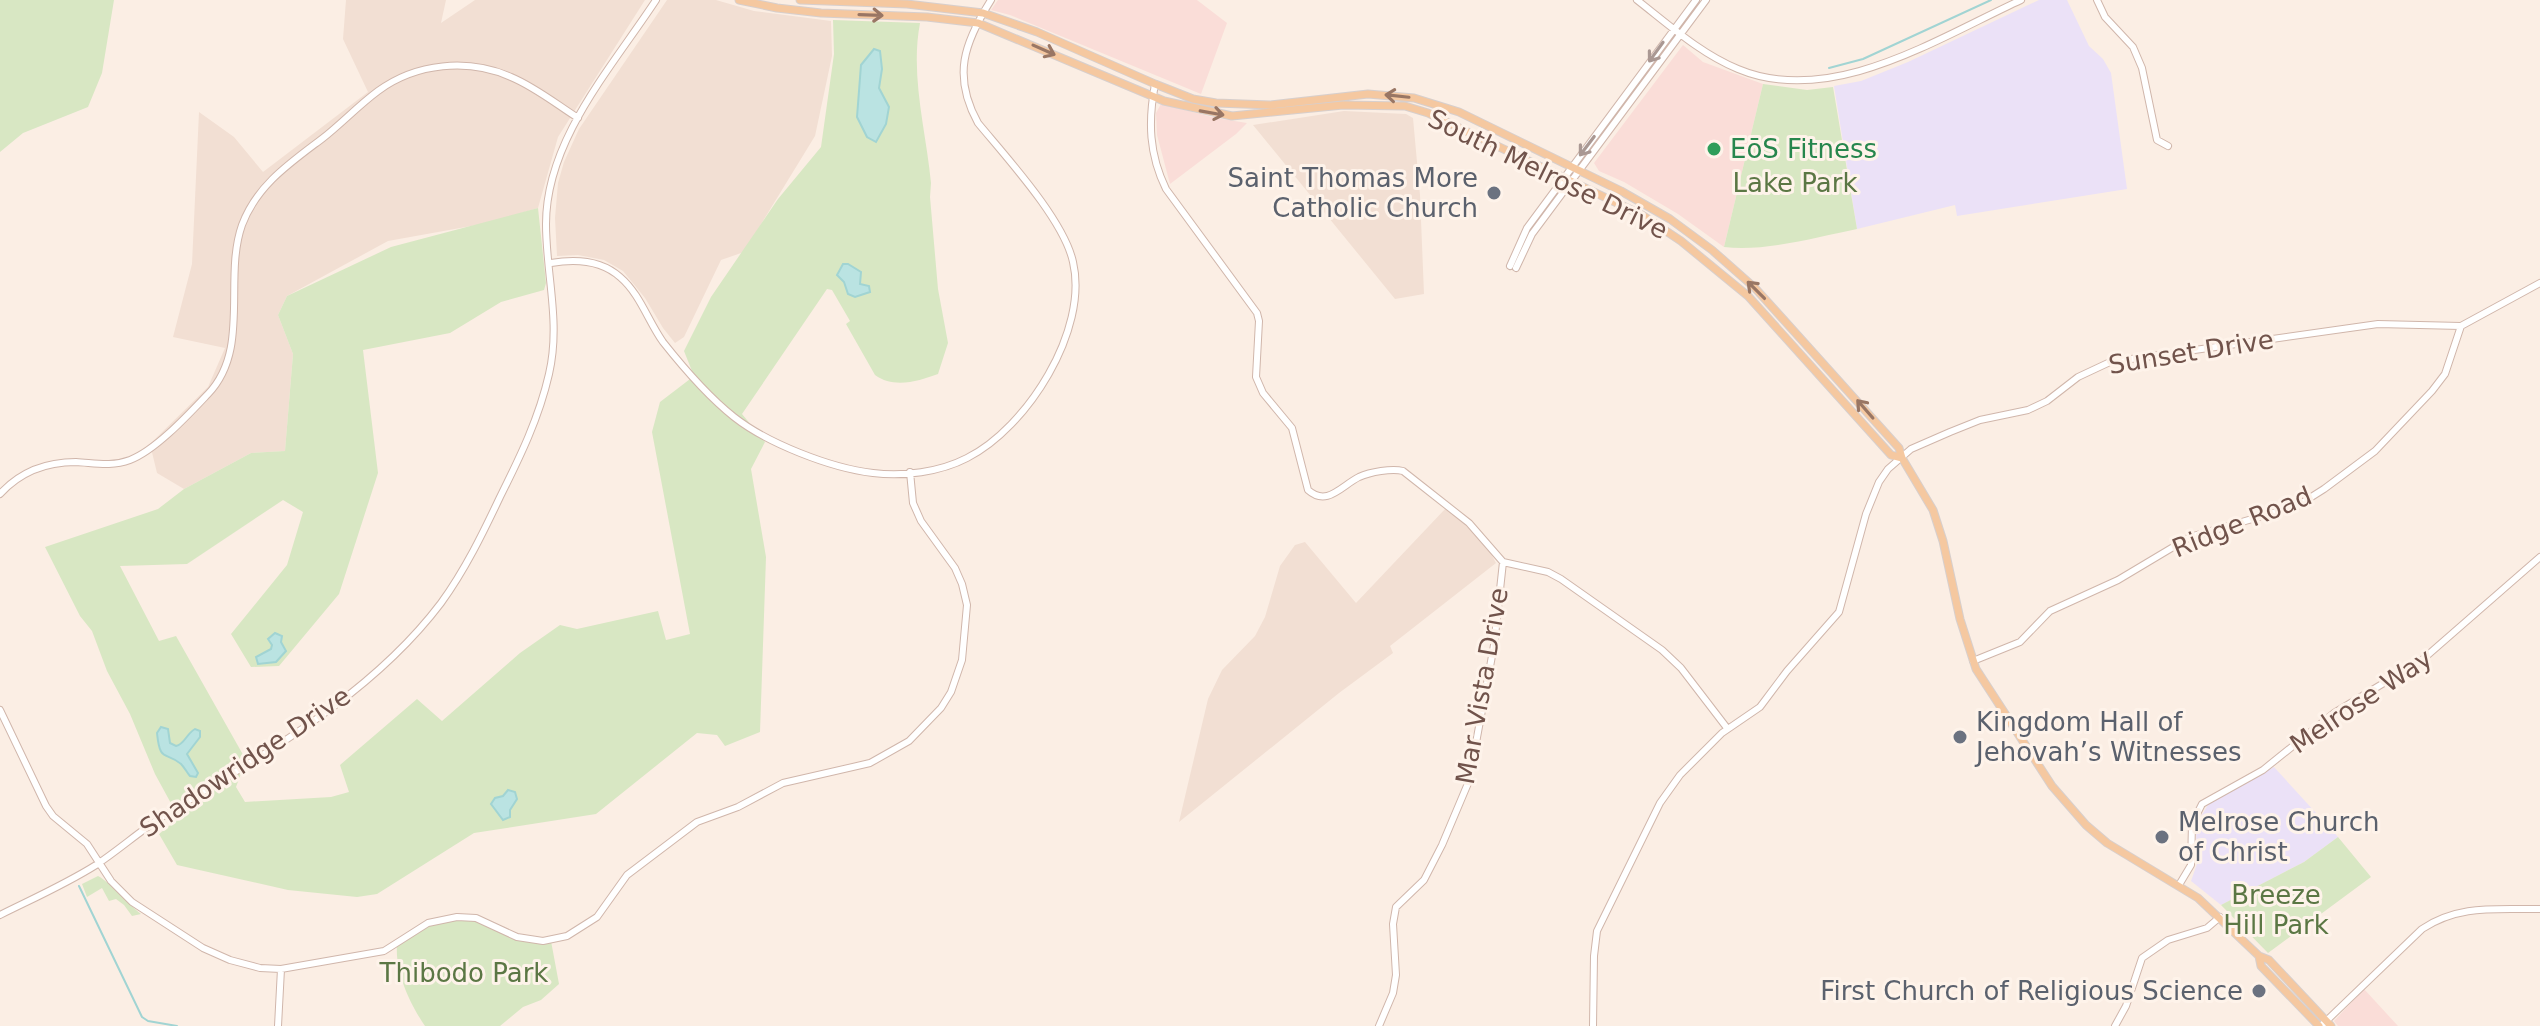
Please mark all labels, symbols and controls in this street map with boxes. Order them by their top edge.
one-way arrow [857,7,884,22]
one-way arrow [1648,41,1665,62]
one-way arrow [1031,43,1056,58]
one-way arrow [1384,88,1411,103]
street label: South Melrose Drive [1423,103,1673,245]
one-way arrow [1199,106,1225,121]
place label: EōS Fitness [1730,134,1877,164]
one-way arrow [1578,135,1595,156]
marker: EōS Fitness [1705,140,1723,158]
place label: Saint Thomas More Catholic Church [1228,163,1478,223]
park label: Lake Park [1733,168,1858,198]
marker: Saint Thomas More Catholic Church [1485,184,1503,202]
one-way arrow [1747,281,1766,300]
street label: Sunset Drive [2106,324,2276,380]
one-way arrow [1856,400,1874,420]
street label: Ridge Road [2168,480,2316,564]
street label: Mar Vista Drive [1450,585,1514,787]
street label: Melrose Way [2284,642,2438,760]
street label: Shadowridge Drive [134,680,356,844]
place label: Kingdom Hall of Jehovah’s Witnesses [1974,707,2242,767]
marker: Kingdom Hall of Jehovah’s Witnesses [1951,728,1969,746]
place label: Melrose Church of Christ [2178,807,2380,867]
marker: Melrose Church of Christ [2153,828,2171,846]
park label: Breeze Hill Park [2223,880,2329,940]
park label: Thibodo Park [379,958,548,988]
place label: First Church of Religious Science [1820,976,2243,1006]
marker: First Church of Religious Science [2250,982,2268,1000]

